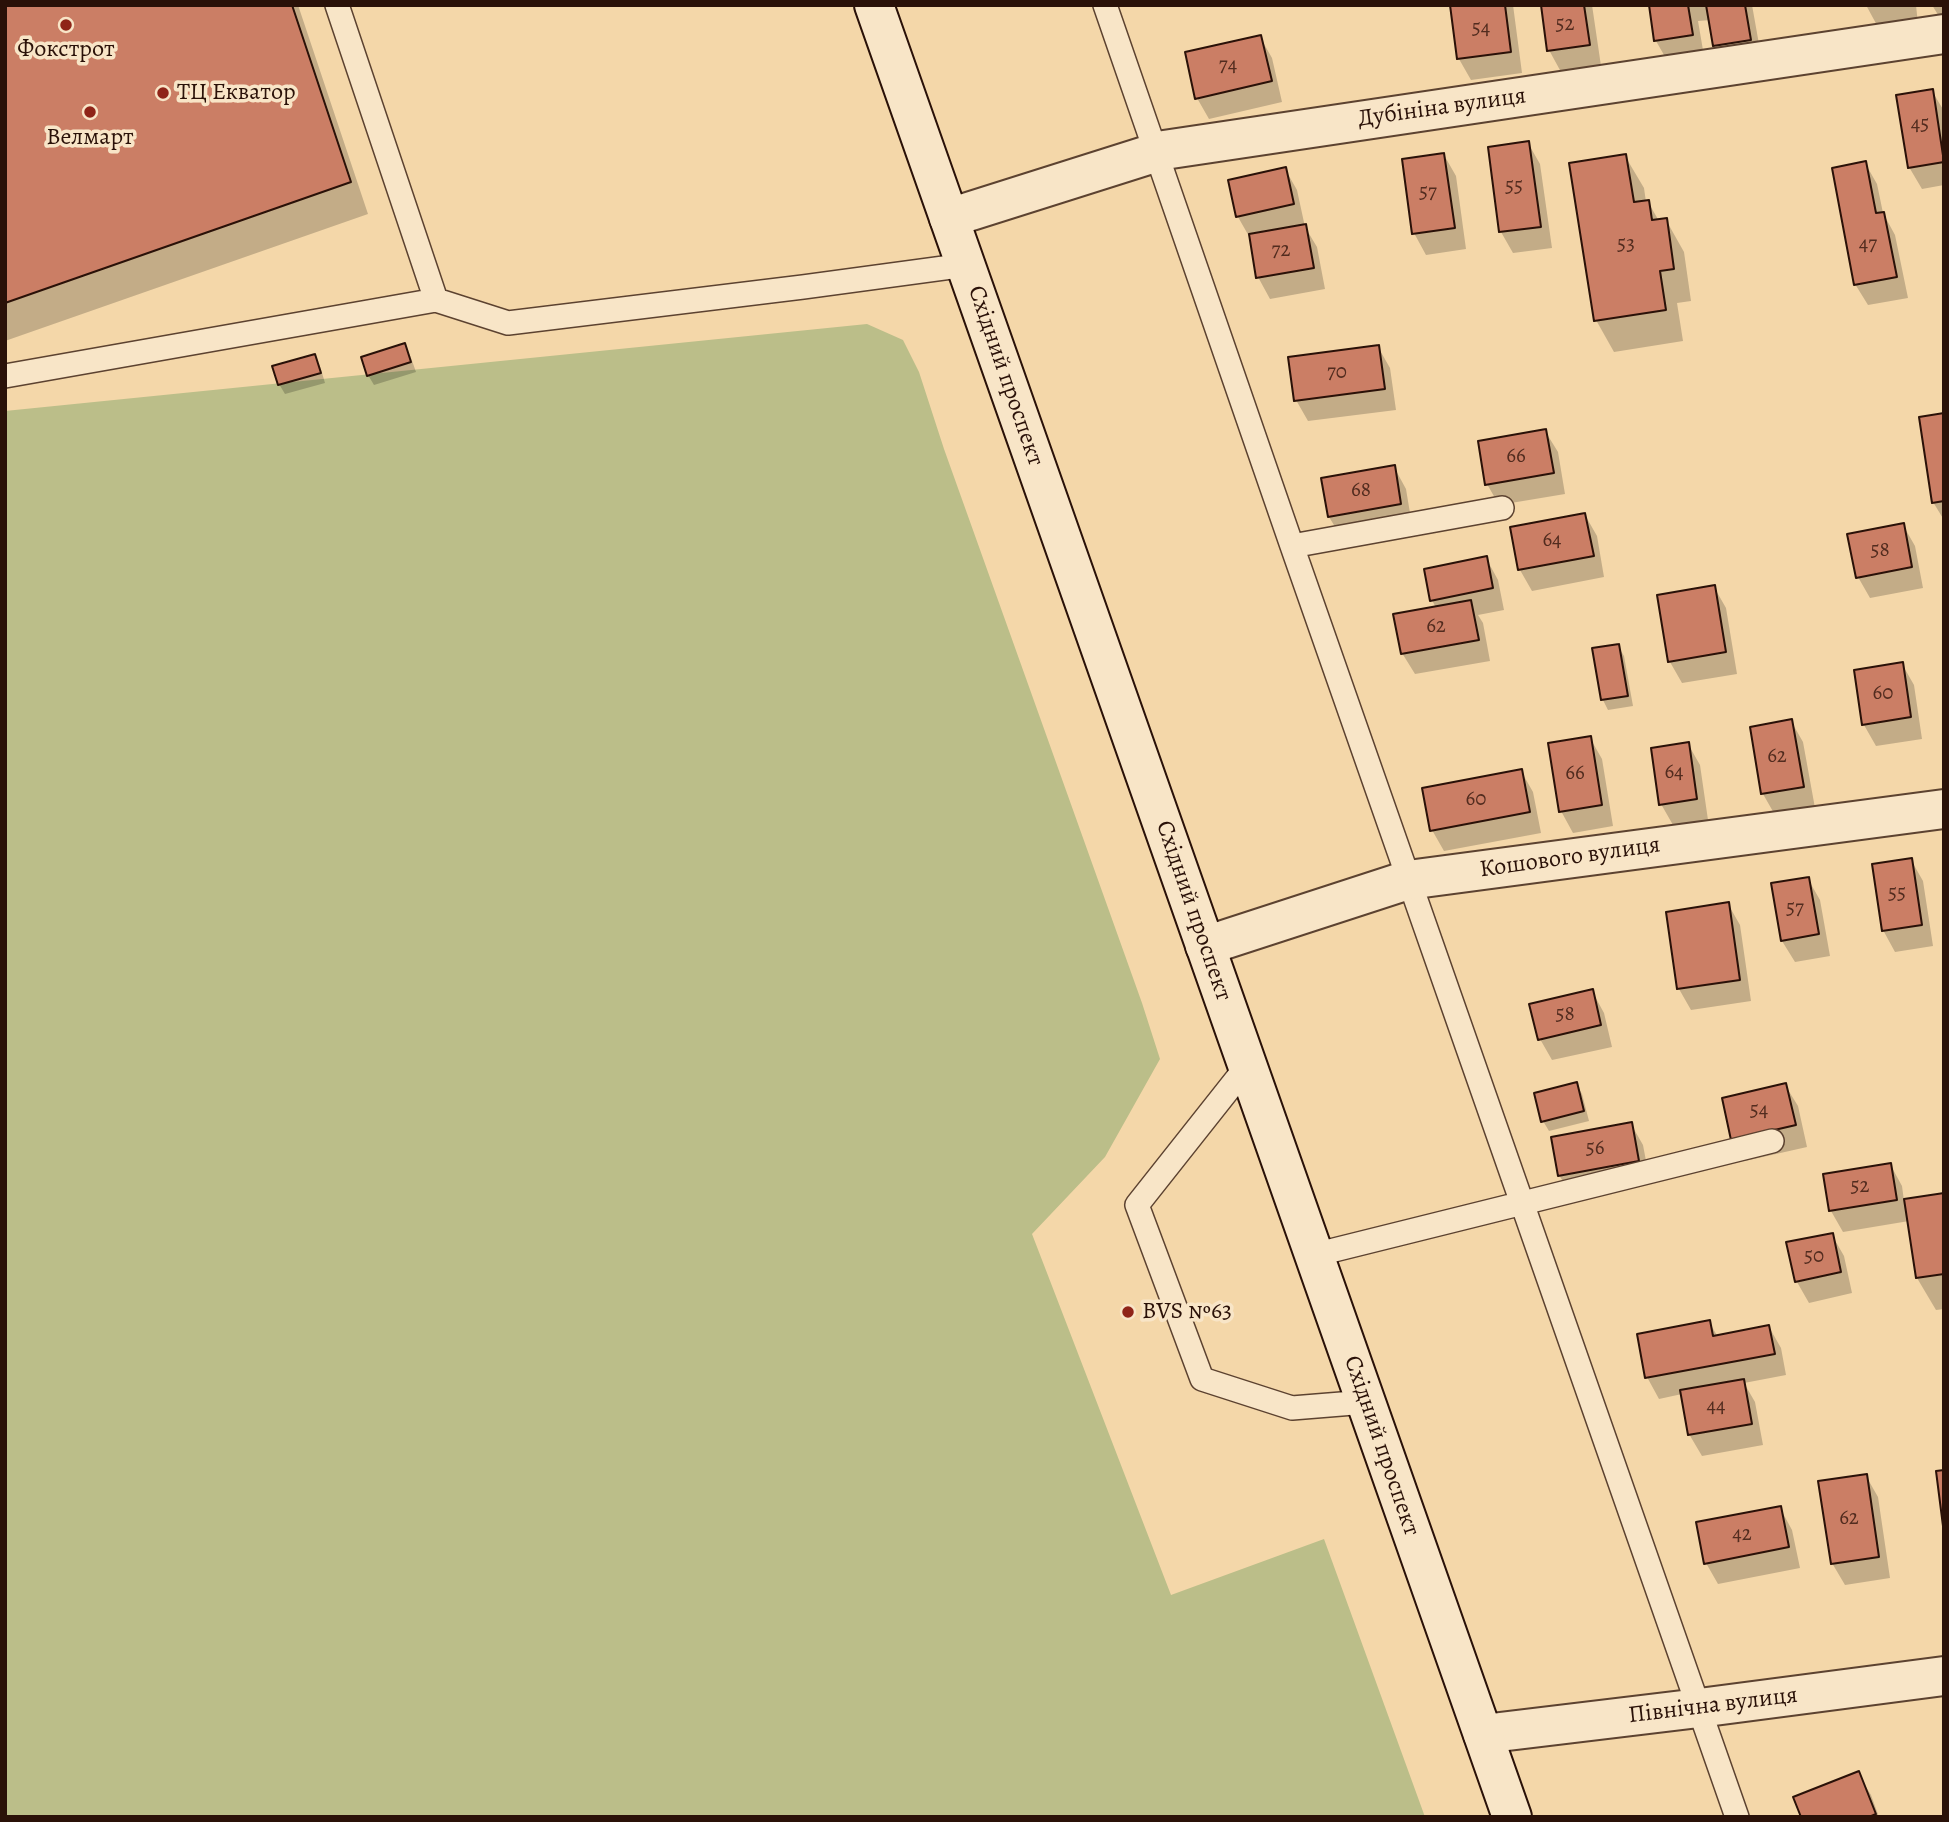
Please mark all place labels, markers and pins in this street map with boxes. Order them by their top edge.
marker: Фокстрот [58,17,74,33]
place label: Фокстрот [17,36,115,64]
place label: ТЦ Екватор [177,79,296,107]
marker: ТЦ Екватор [155,85,171,101]
marker: Велмарт [82,104,98,120]
place label: Велмарт [46,124,134,152]
place label: BVS №63 [1142,1298,1232,1326]
marker: BVS №63 [1120,1304,1136,1320]

